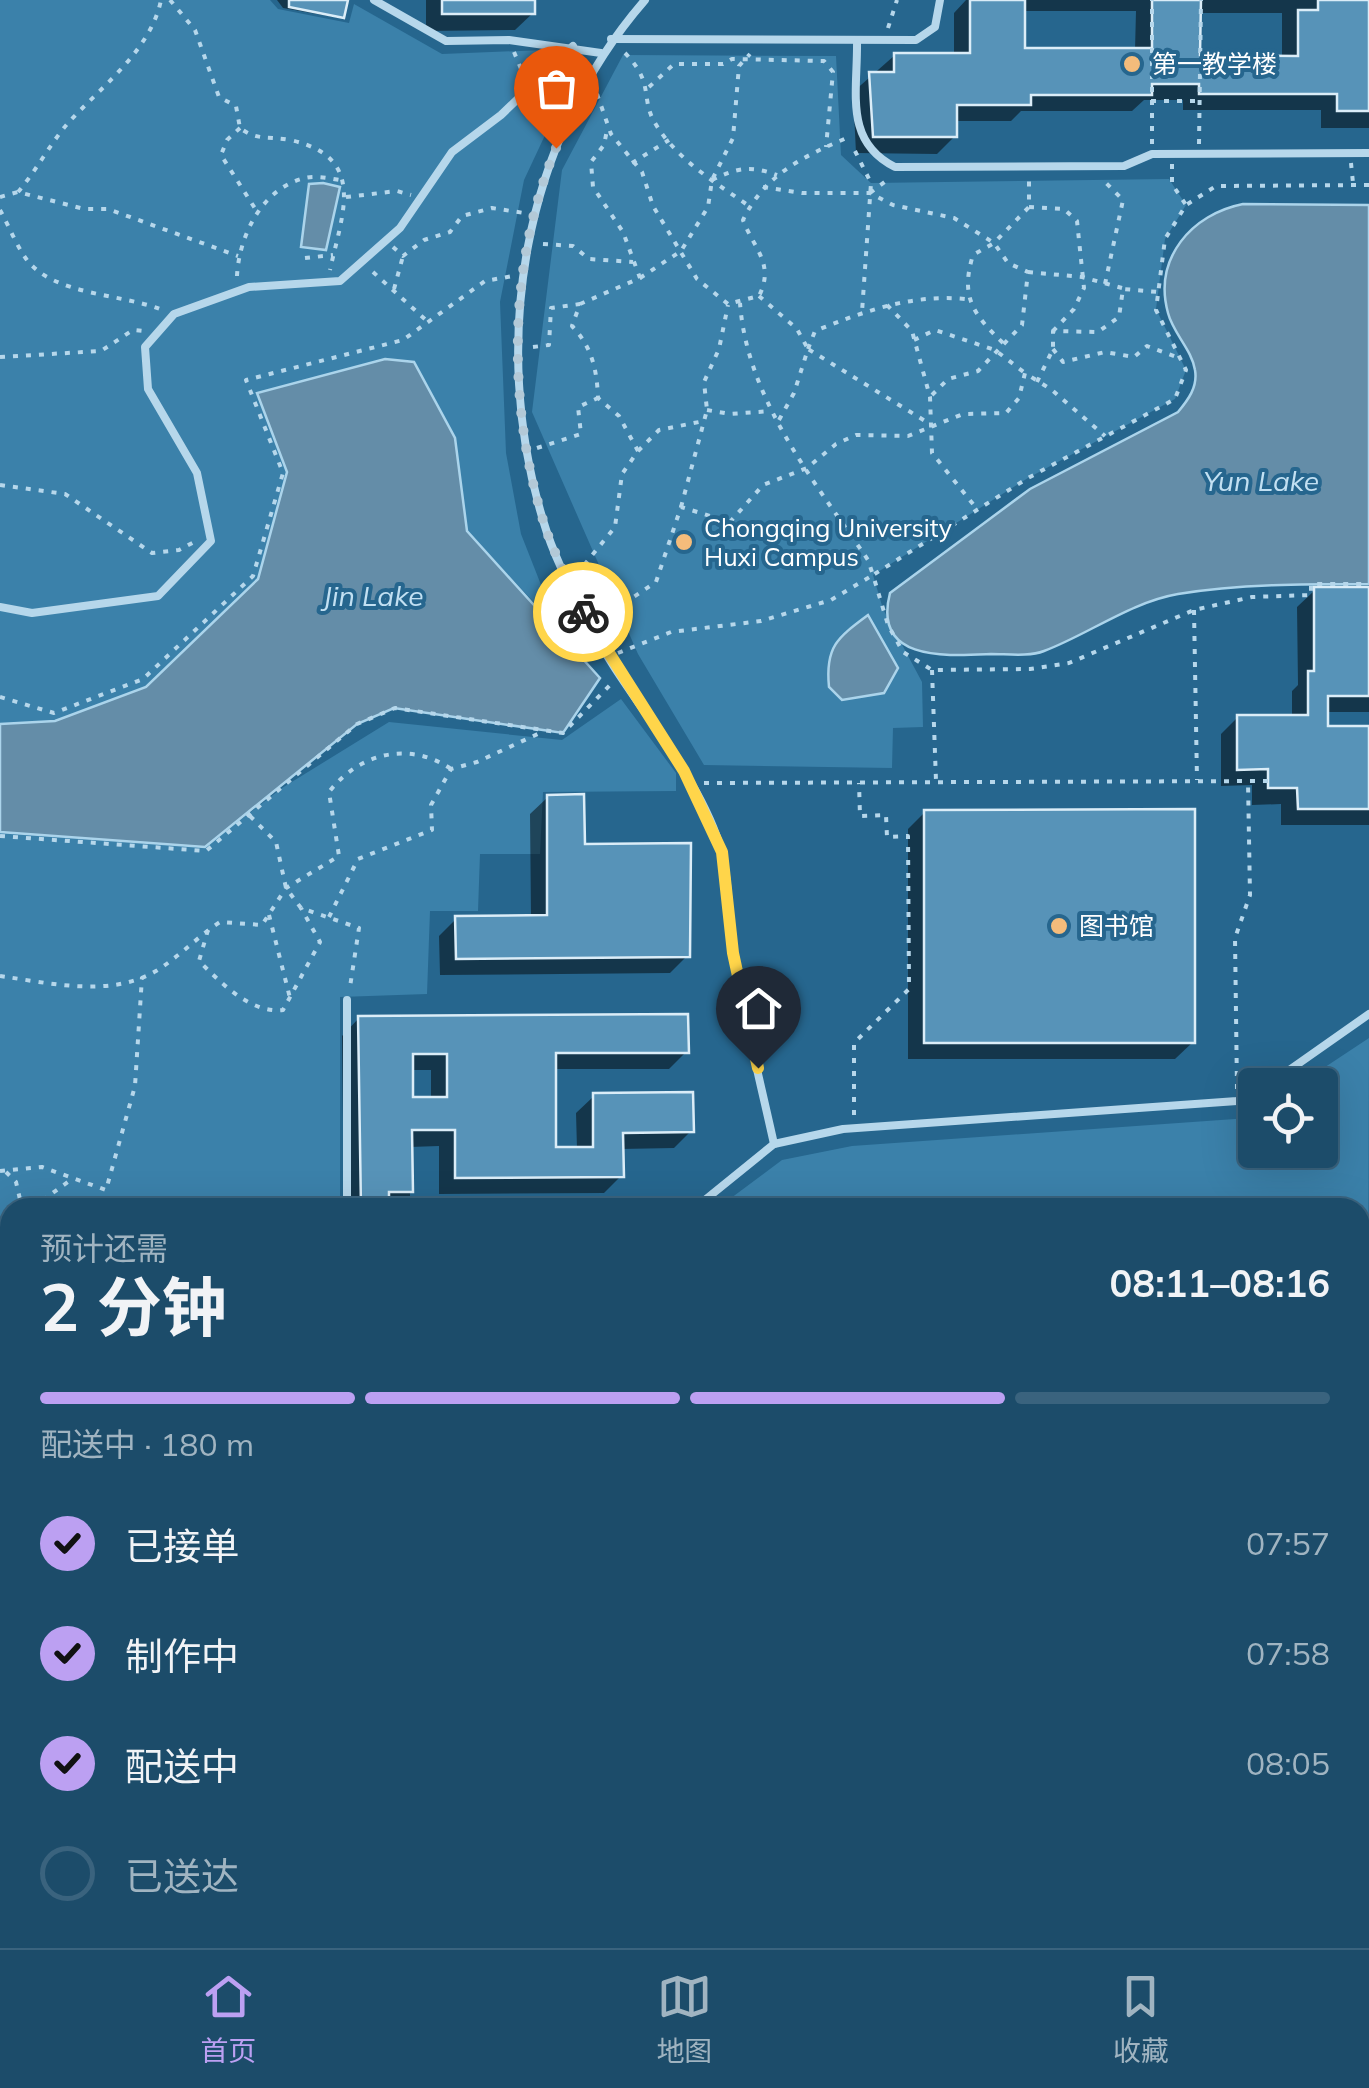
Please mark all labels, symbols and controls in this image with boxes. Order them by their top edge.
pin [514,46,599,149]
place label: 第一教学楼 [1152,48,1277,79]
marker: 第一教学楼 [1121,53,1143,75]
icon: bag [529,61,584,116]
water label: Yun Lake [1203,463,1319,498]
place label: Chongqing University Huxi Campus [704,512,952,572]
marker: Chongqing University Huxi Campus [673,531,695,553]
courier [533,562,633,662]
water label: Jin Lake [321,578,423,613]
icon: bike [556,585,611,640]
place label: 图书馆 [1079,910,1154,941]
marker: 图书馆 [1048,915,1070,937]
pin [716,966,801,1069]
icon: home [731,981,786,1036]
map controls [1238,1068,1338,1168]
button: locate [1238,1068,1338,1168]
text: 预计还需 [40,1228,168,1268]
text: 08:11–08:16 [1110,1259,1330,1307]
text: 2 分钟 [40,1266,227,1347]
text: 配送中 · 180 m [40,1424,254,1464]
icon: check [40,1516,95,1571]
text: 已接单 [125,1522,239,1570]
text: 07:57 [1246,1523,1330,1563]
icon: check [40,1626,95,1681]
text: 制作中 [125,1632,239,1680]
text: 07:58 [1246,1633,1330,1673]
icon: check [40,1736,95,1791]
text: 配送中 [125,1742,239,1790]
text: 08:05 [1246,1743,1330,1783]
text: 已送达 [125,1852,239,1900]
tab: 首页 [200,1969,256,2069]
tab: 地图 [656,1969,713,2069]
tab: 收藏 [1113,1969,1169,2069]

